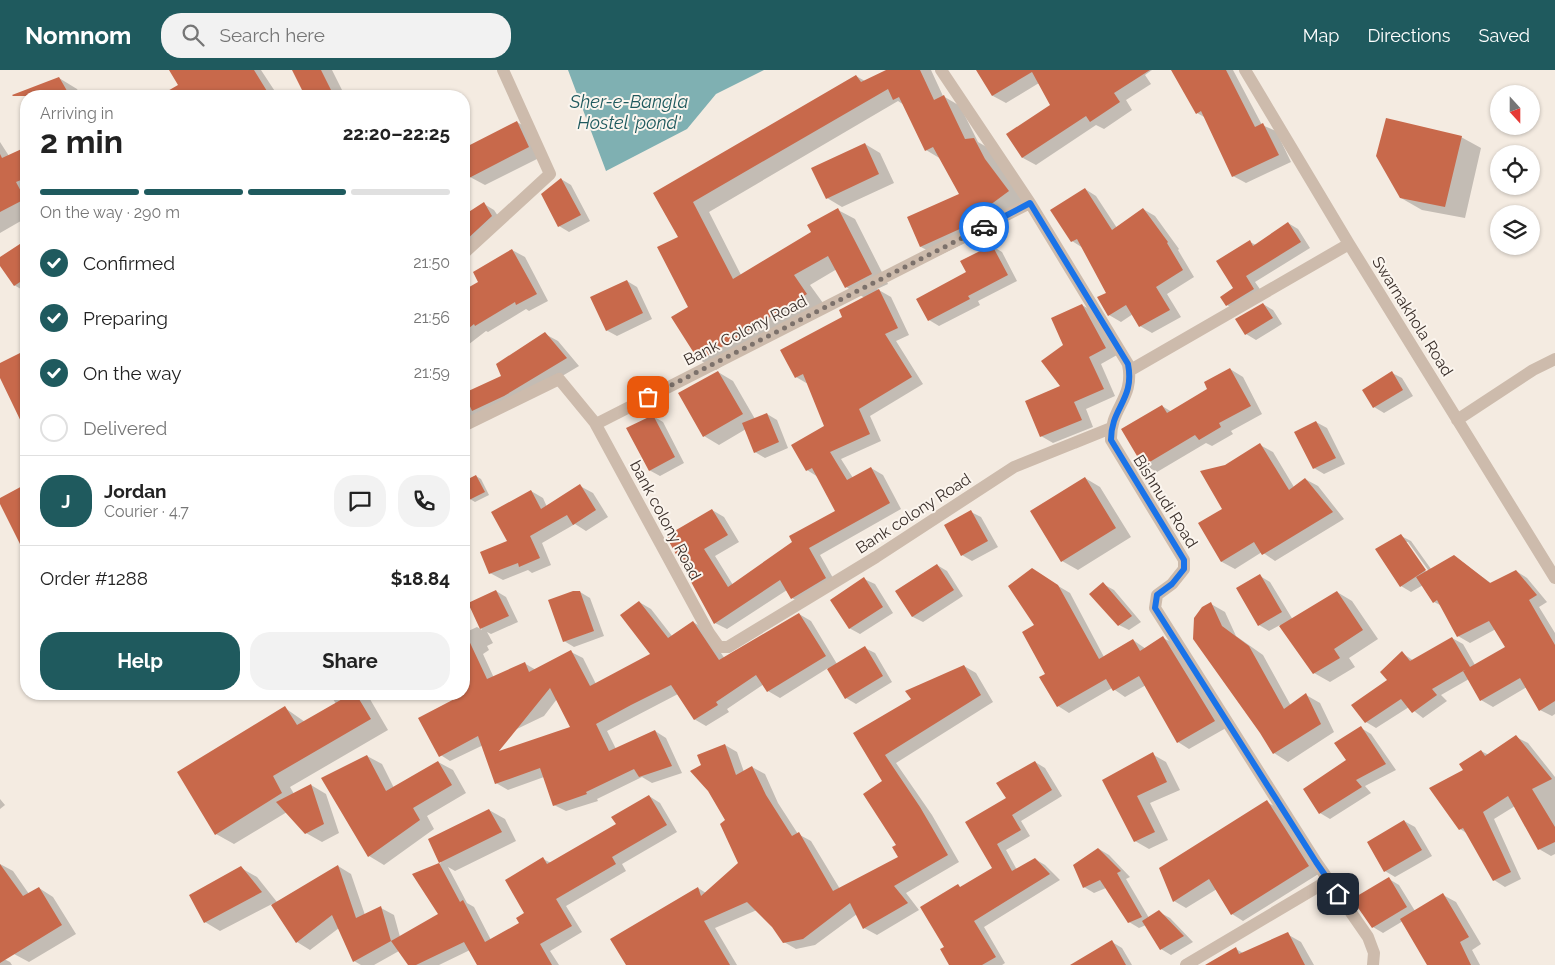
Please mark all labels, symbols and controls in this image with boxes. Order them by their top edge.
search box [161,13,511,58]
text: Nomnom [25,21,131,50]
icon: search [179,21,207,49]
text: Search here [219,24,325,46]
text: Map [1303,25,1339,46]
text: Directions [1367,25,1451,46]
text: Saved [1479,25,1530,46]
north arrow [1490,85,1540,135]
map controls [1490,85,1540,255]
water label: Sher-e-Bangla Hostel 'pond' [569,91,688,133]
text: Arriving in [40,104,114,123]
text: 22:20–22:25 [343,122,450,144]
text: 2 min [40,123,123,160]
button: locate [1490,145,1540,195]
courier [959,202,1009,252]
text: On the way · 290 m [40,203,180,222]
button: layers [1490,205,1540,255]
icon: car [970,213,998,241]
icon: check [40,249,68,277]
text: Confirmed [83,252,175,274]
text: 21:50 [413,253,450,272]
street label: Swarnakhola Road [1368,253,1457,380]
street label: Bank Colony Road [681,291,810,370]
icon: check [40,304,68,332]
text: Preparing [83,307,168,329]
text: 21:56 [413,308,450,327]
icon: check [40,359,68,387]
text: On the way [83,362,182,384]
text: 21:59 [414,363,450,382]
pin [627,376,669,418]
icon: bag [634,383,662,411]
text: Delivered [83,417,167,439]
street label: Bishnudi Road [1129,451,1202,551]
street label: bank colony Road [626,457,705,583]
street label: Bank colony Road [852,469,974,558]
button: chat [334,475,386,527]
button: phone [398,475,450,527]
text: Jordan [104,480,167,502]
text: J [61,490,71,512]
text: Courier · 4.7 [104,502,189,521]
text: Order #1288 [40,567,148,589]
text: $18.84 [390,567,450,589]
button: Help [40,632,240,690]
button: Share [250,632,450,690]
pin [1317,873,1359,915]
icon: home [1324,880,1352,908]

